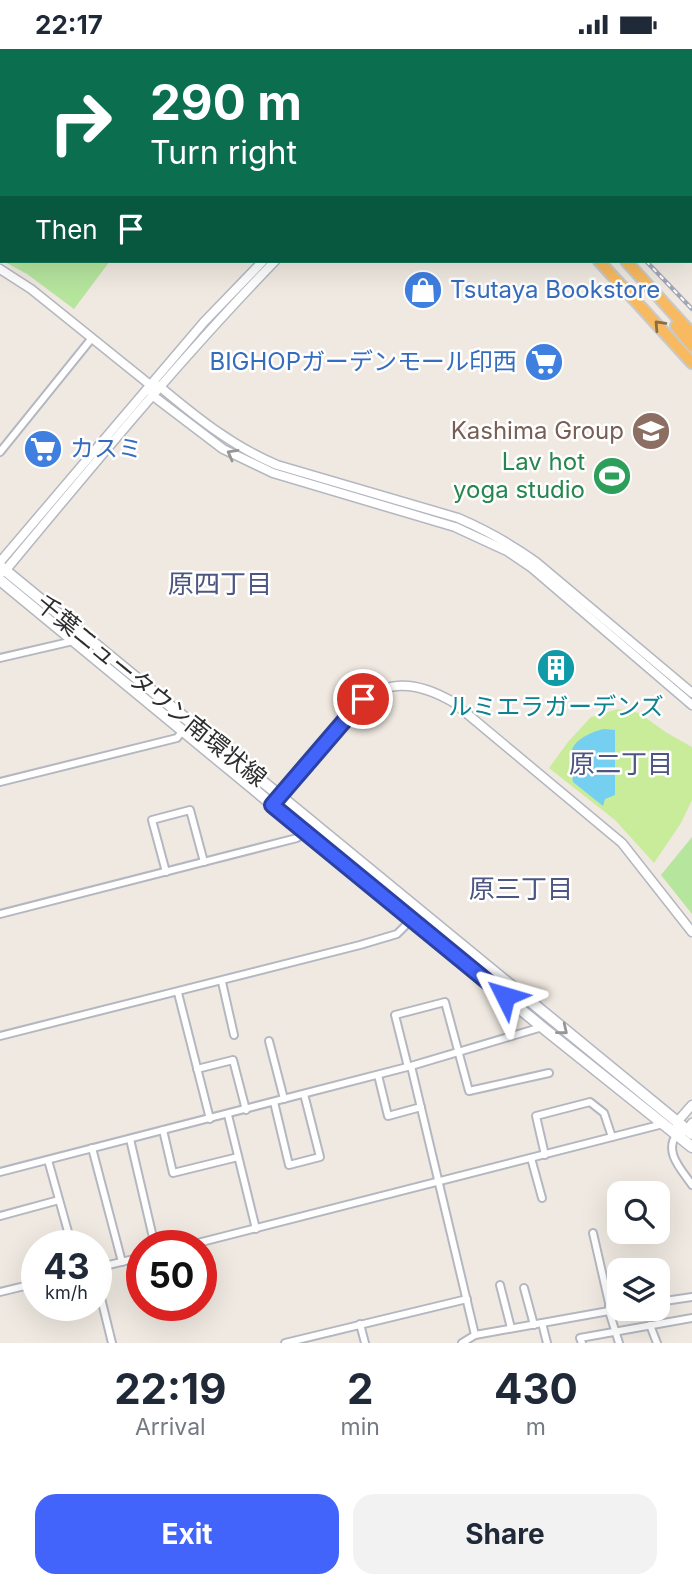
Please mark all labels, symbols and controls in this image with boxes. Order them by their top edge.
text: 22:17 [35,9,103,40]
text: 290 m [150,73,302,132]
icon: right [35,77,126,168]
text: Turn right [150,133,297,172]
icon: arrive [112,210,150,248]
text: Then [35,214,98,245]
shop icon: Tsutaya Bookstore [402,269,444,311]
place label: Tsutaya Bookstore [450,275,660,304]
one-way arrow [654,320,667,333]
supermarket icon: BIGHOPガーデンモール印西 [523,341,565,383]
place label: BIGHOPガーデンモール印西 [209,347,517,376]
school or university icon: Kashima Group [630,410,672,452]
place label: Kashima Group [451,416,624,445]
supermarket icon: カスミ [22,428,64,470]
place label: カスミ [70,434,142,463]
place label: Lav hot yoga studio [453,447,585,504]
one-way arrow [227,448,239,462]
sports icon: Lav hot yoga studio [591,455,633,497]
district label: 原四丁目 [168,568,272,599]
street label: 千葉ニュータウン南環状線 [30,589,272,793]
building icon: ルミエラガーデンズ [535,647,577,689]
pin [333,669,393,729]
icon: arrive [344,680,382,718]
place label: ルミエラガーデンズ [448,692,664,721]
district label: 原二丁目 [569,748,673,779]
district label: 原三丁目 [469,873,573,904]
position arrow [468,959,542,1033]
one-way arrow [555,1022,568,1034]
map controls [607,1181,670,1321]
button: search [607,1181,670,1244]
speed limit sign: 50 [126,1230,217,1321]
text: 43 [43,1245,90,1287]
button: layers [607,1258,670,1321]
text: km/h [45,1282,88,1303]
text: 22:19 [114,1363,226,1414]
text: 2 [347,1363,373,1414]
text: 430 [494,1363,578,1414]
text: Arrival [135,1413,206,1441]
text: min [341,1413,380,1441]
text: m [526,1413,546,1441]
button: Exit [35,1494,339,1574]
button: Share [353,1494,657,1574]

